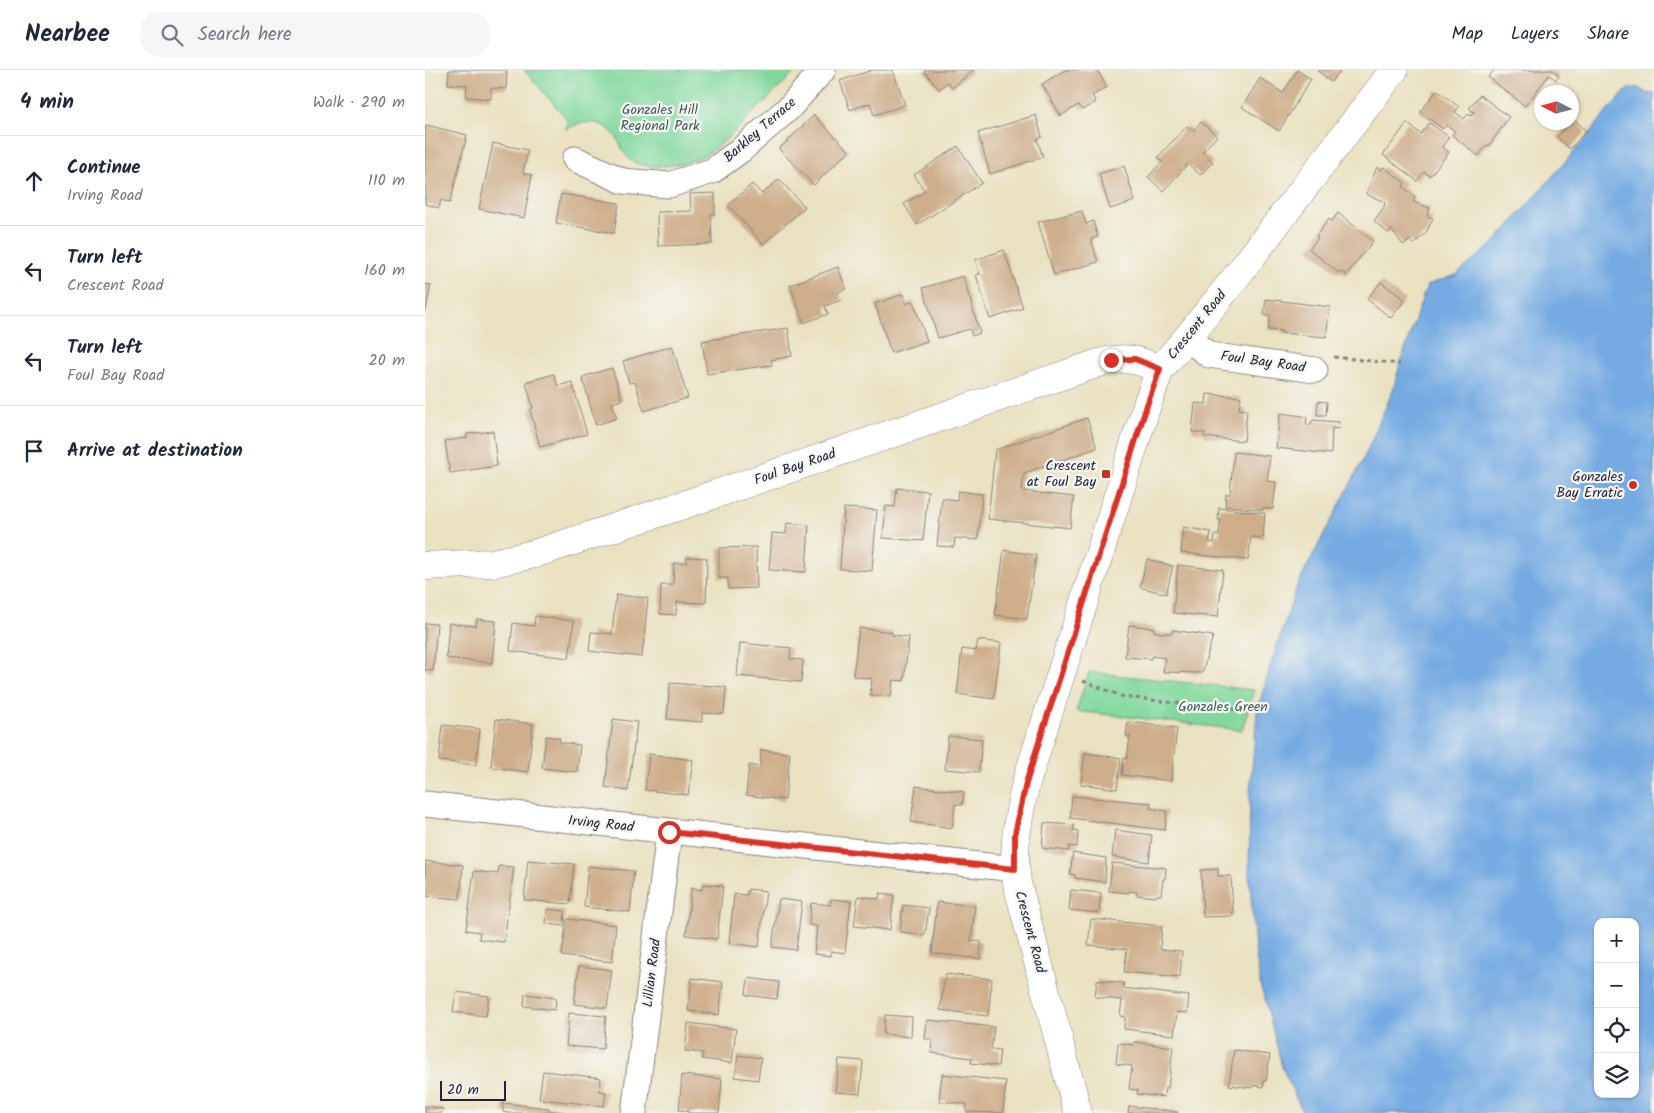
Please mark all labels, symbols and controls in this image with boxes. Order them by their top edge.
search box [140,12,490,57]
text: Nearbee [25,15,110,54]
text: Search here [198,20,292,50]
text: Map [1452,20,1483,49]
text: Layers [1511,20,1559,49]
text: Share [1587,20,1629,49]
icon: search [158,21,186,49]
north arrow [1534,85,1579,130]
text: 4 min [20,86,74,119]
text: Walk · 290 m [313,90,405,115]
street label: Barkley Terrace [719,91,802,168]
park label: Gonzales Hill Regional Park [620,99,700,137]
text: Continue [67,153,140,183]
icon: ahead [20,167,48,195]
text: 110 m [368,168,405,193]
text: Irving Road [67,183,142,208]
text: Turn left [67,243,142,273]
icon: left [20,257,48,285]
text: 160 m [364,258,405,283]
text: Crescent Road [67,273,163,298]
street label: Crescent Road [1162,285,1233,365]
text: Turn left [67,333,142,363]
street label: Foul Bay Road [1219,345,1308,379]
icon: left [20,347,48,375]
text: 20 m [369,348,405,373]
route end [1100,349,1123,372]
text: Foul Bay Road [67,363,164,388]
text: Arrive at destination [67,436,243,466]
icon: arrive [20,437,48,465]
street label: Foul Bay Road [751,442,840,491]
place label: Crescent at Foul Bay [1027,455,1097,493]
place label: Gonzales Bay Erratic [1556,466,1623,504]
marker: Crescent at Foul Bay [1100,468,1112,480]
marker: Gonzales Bay Erratic [1627,479,1639,491]
park label: Gonzales Green [1178,696,1268,718]
street label: Irving Road [567,810,636,838]
route start [658,821,681,844]
street label: Crescent Road [1008,888,1052,977]
map controls [1594,918,1639,1098]
button: + [1594,918,1639,963]
street label: Lillian Road [637,936,667,1009]
button: − [1594,963,1639,1008]
button: locate [1594,1008,1639,1053]
button: layers [1594,1053,1639,1098]
scale bar [440,1078,506,1101]
text: 20 m [447,1079,479,1101]

